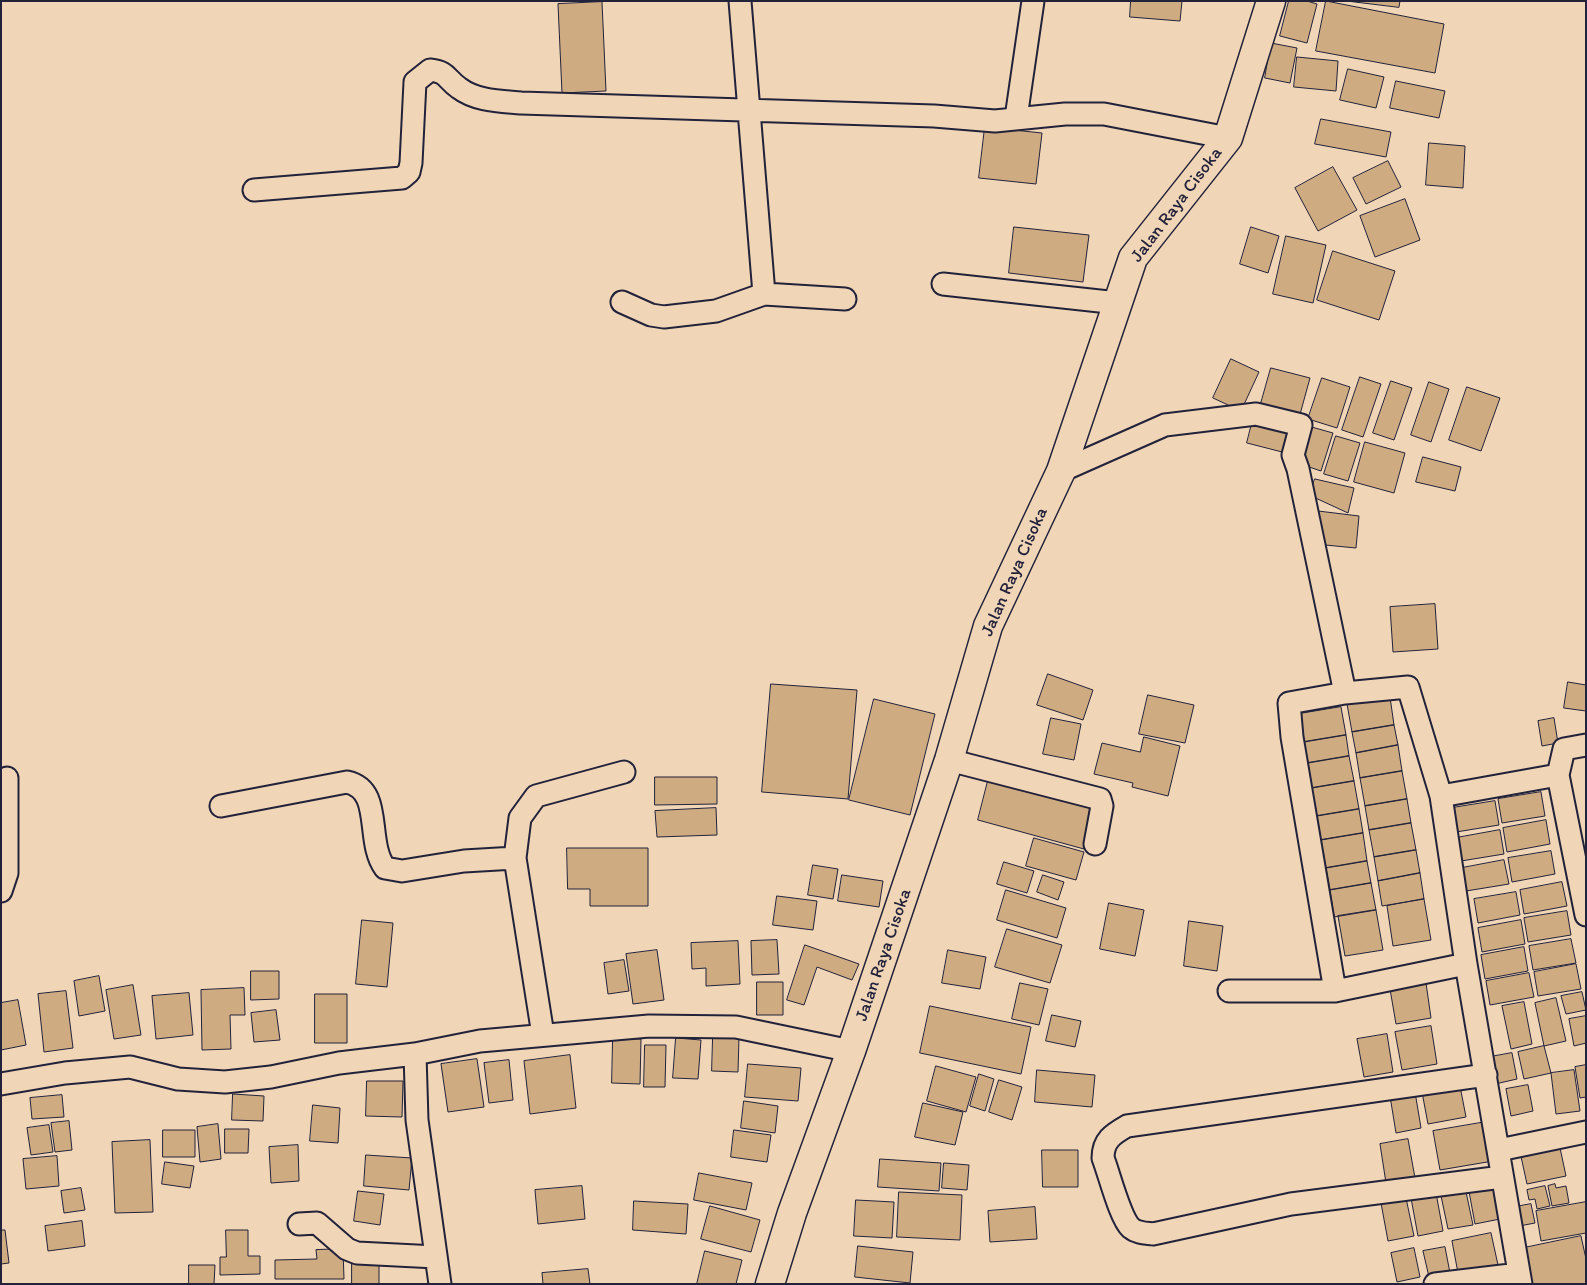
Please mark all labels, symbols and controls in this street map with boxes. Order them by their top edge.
street label: Jalan Raya Cisoka [1127,143,1227,267]
street label: Jalan Raya Cisoka [977,504,1053,640]
street label: Jalan Raya Cisoka [851,886,917,1024]

